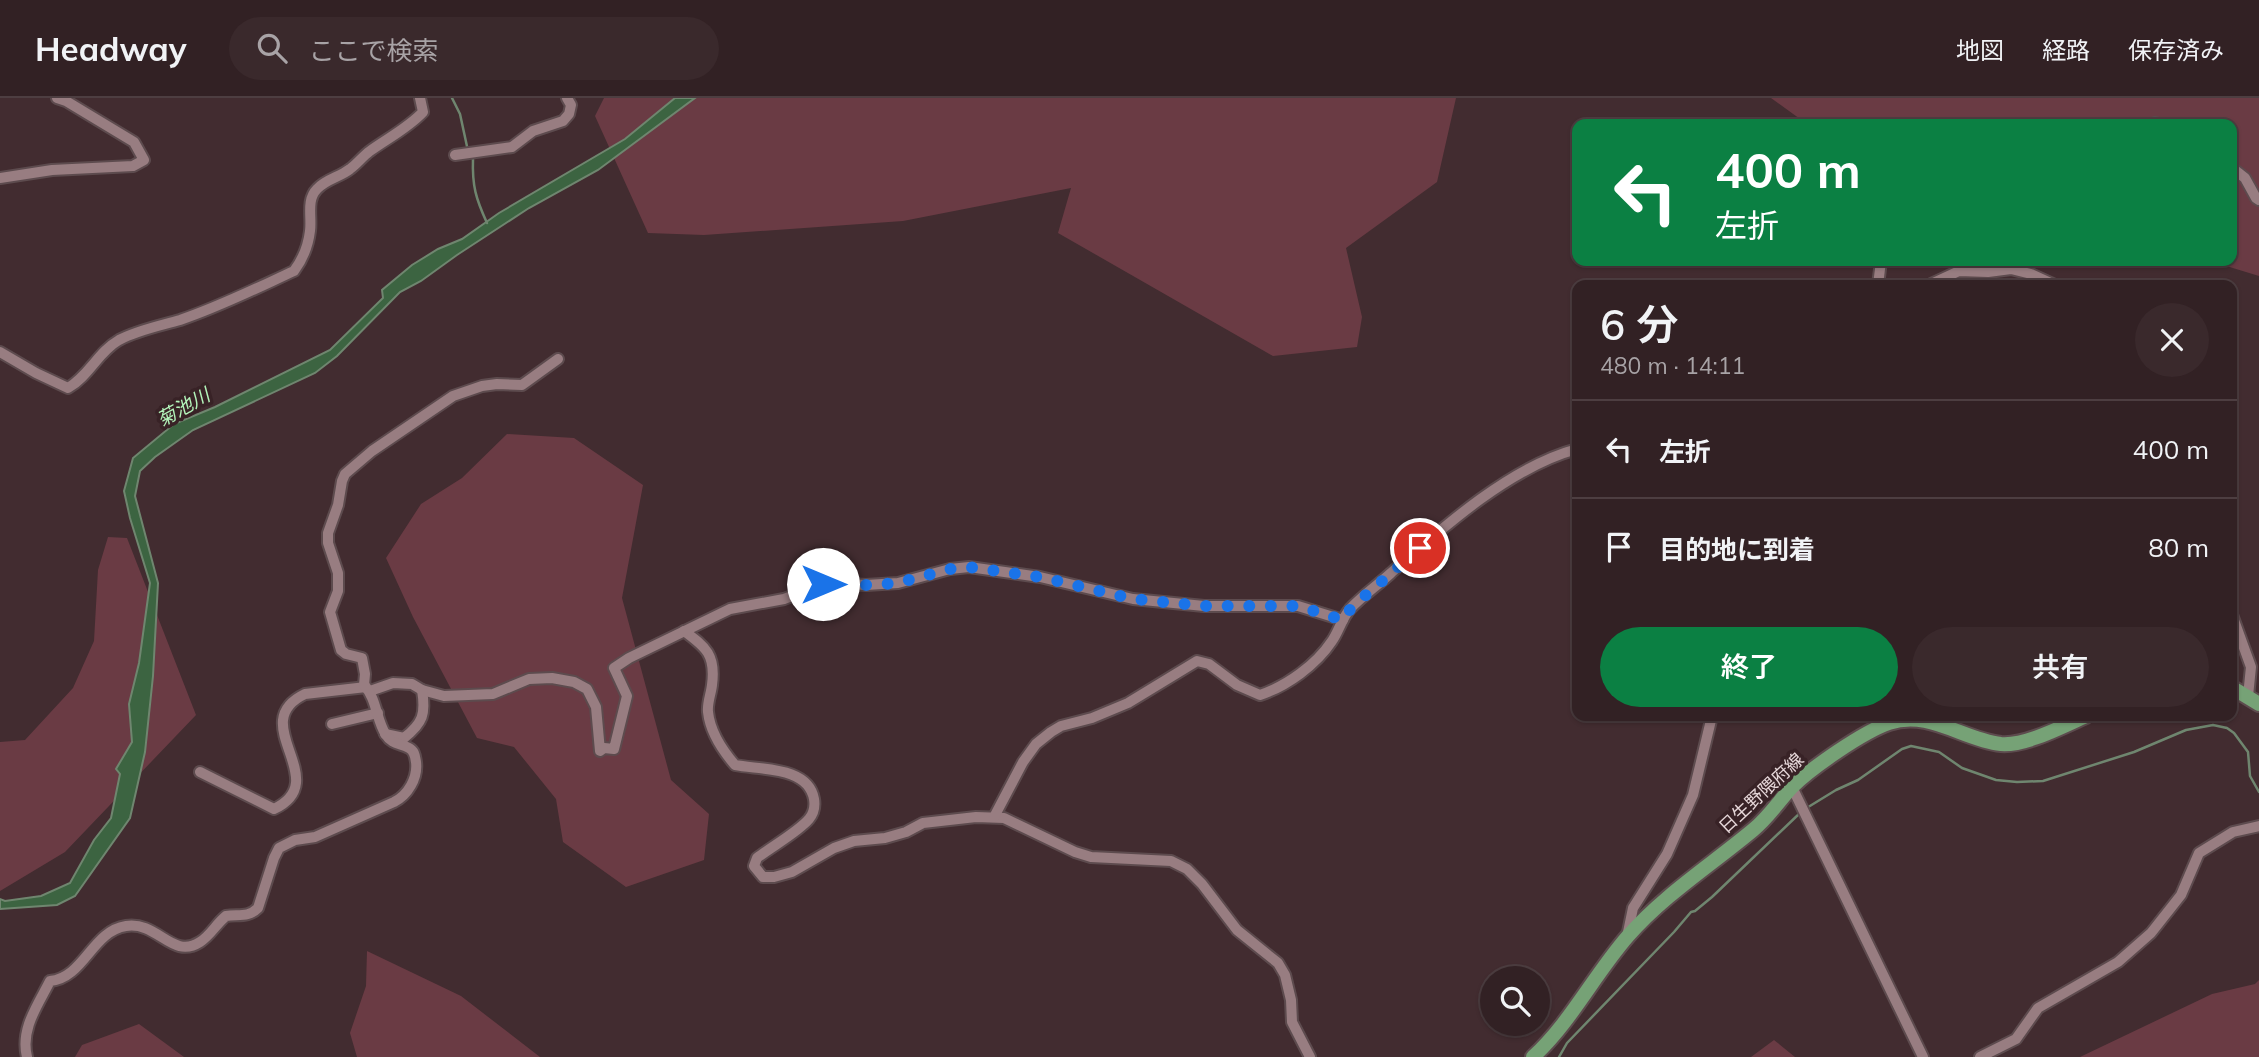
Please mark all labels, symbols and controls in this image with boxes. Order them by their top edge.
search box [229,17,719,80]
text: Headway [35,28,187,69]
icon: search [253,29,291,67]
text: ここで検索 [309,34,439,67]
text: 地図 [1956,35,2004,65]
text: 経路 [2042,35,2090,65]
text: 保存済み [2128,35,2224,65]
text: 400 m [1715,139,1861,200]
icon: left [1600,147,1691,238]
text: 左折 [1715,205,1779,245]
text: 6 分 [1600,298,1678,351]
button: close [2135,303,2209,377]
text: 480 m · 14:11 [1600,351,1745,380]
water label: 菊池川 [152,382,215,431]
icon: left [1600,430,1638,468]
text: 400 m [2133,433,2209,466]
text: 左折 [1659,435,1711,468]
pin [1390,518,1450,578]
icon: arrive [1600,528,1638,566]
icon: arrive [1401,529,1439,567]
text: 80 m [2148,531,2209,564]
text: 目的地に到着 [1659,533,1815,566]
position arrow [786,547,860,621]
button: 終了 [1600,627,1898,707]
button: 共有 [1912,627,2209,707]
street label: 日生野隈府線 [1714,748,1808,838]
map controls [1480,966,1550,1036]
button: search [1480,966,1550,1036]

